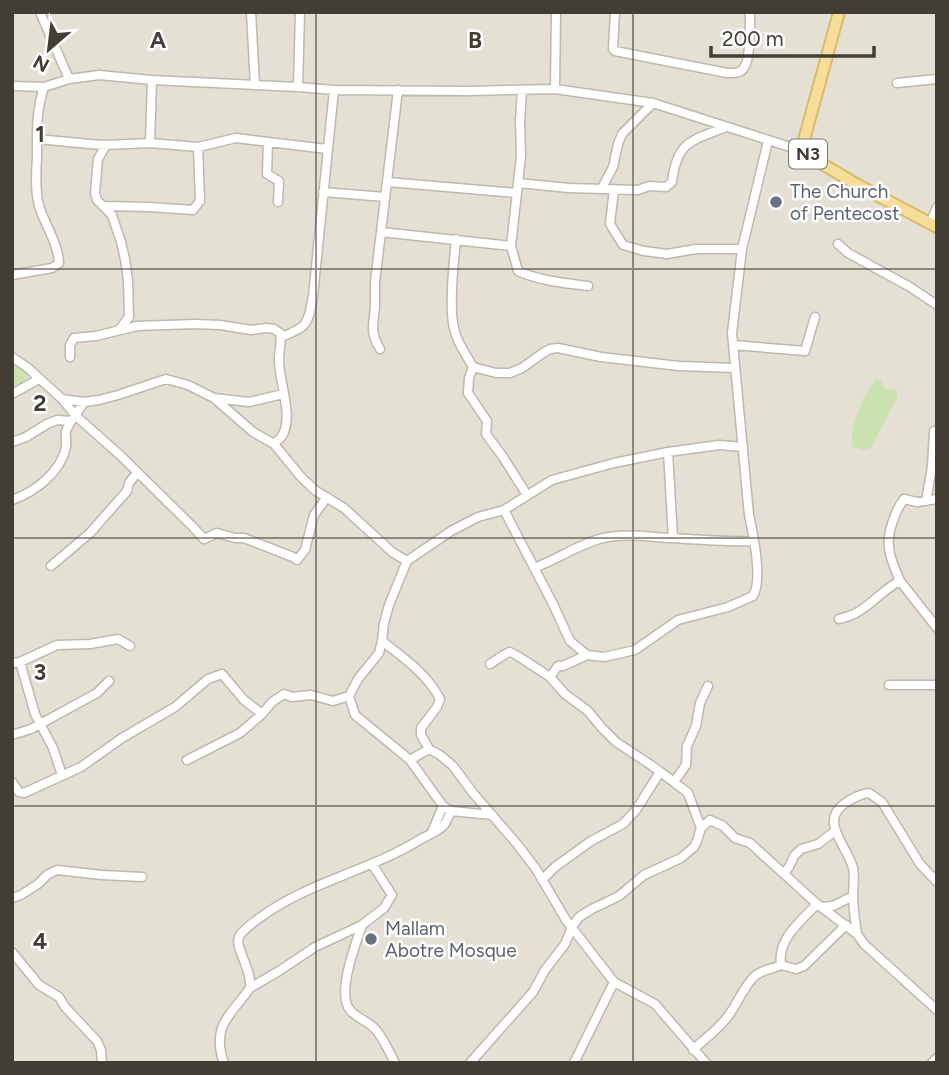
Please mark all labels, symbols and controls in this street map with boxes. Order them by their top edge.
north arrow [14,14,84,84]
scale bar [711,14,874,58]
text: A [150,26,167,54]
text: B [468,26,482,54]
text: 200 m [722,26,784,51]
text: N [29,50,53,77]
text: 1 [35,120,45,148]
road number: N3 [789,140,827,168]
place label: The Church of Pentecost [790,180,899,225]
marker: The Church of Pentecost [768,194,784,210]
text: 2 [33,389,47,417]
text: 3 [34,658,46,686]
place label: Mallam Abotre Mosque [385,917,517,962]
text: 4 [33,927,47,955]
marker: Mallam Abotre Mosque [363,931,379,947]

